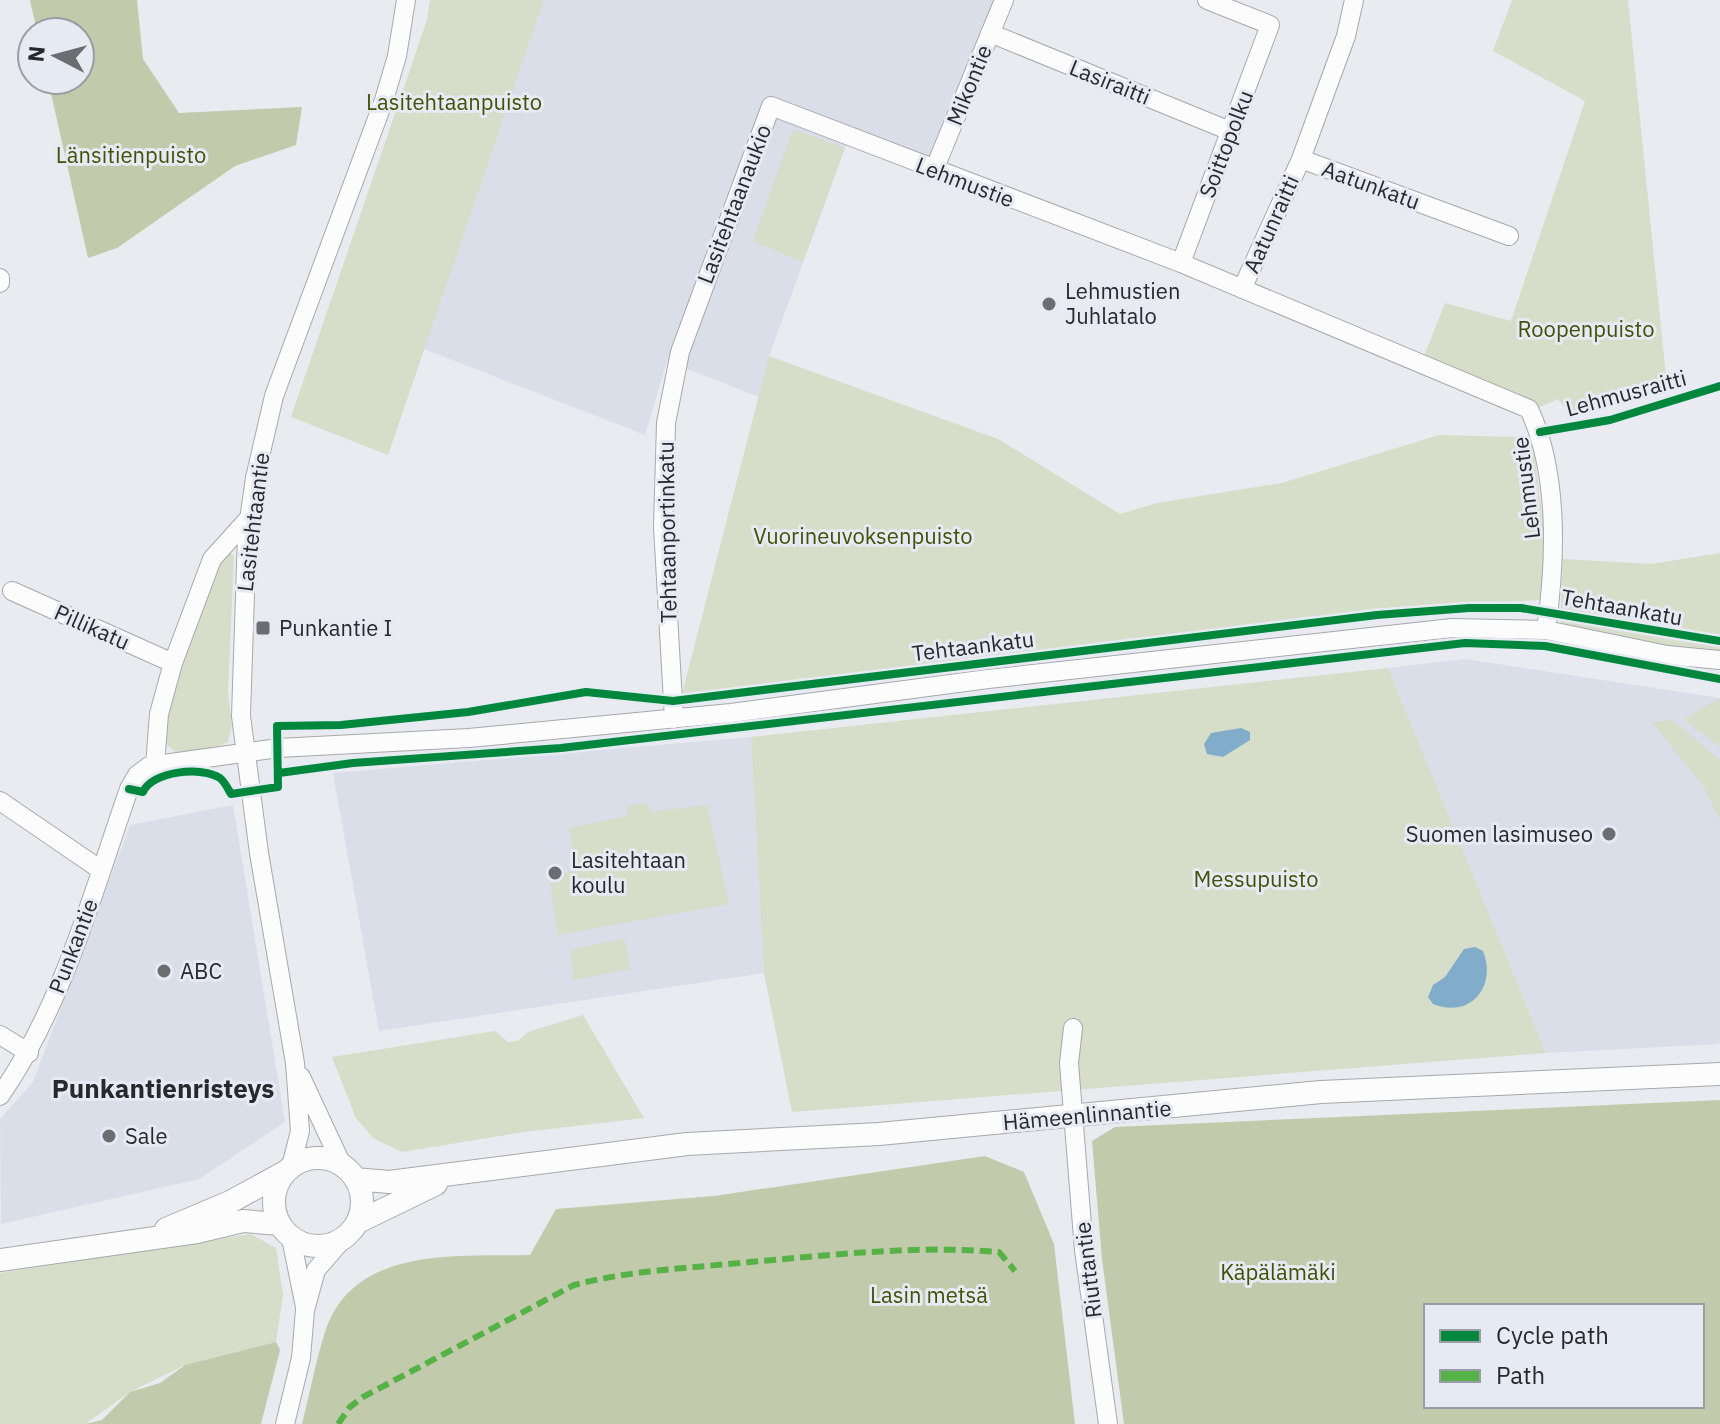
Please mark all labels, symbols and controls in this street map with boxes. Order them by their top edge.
north arrow [16,16,96,96]
street label: Mikontie [939,40,998,130]
text: N [20,44,51,63]
street label: Lasiraitti [1065,52,1155,111]
street label: Soittopolku [1192,86,1259,202]
park label: Lasitehtaanpuisto [366,87,542,116]
street label: Lasitehtaanaukio [690,120,777,288]
park label: Länsitienpuisto [56,140,206,169]
street label: Lehmustie [912,150,1018,214]
street label: Aatunkatu [1318,153,1424,216]
street label: Aatunraitti [1236,170,1305,277]
place label: Lehmustien Juhlatalo [1065,276,1180,330]
marker: Lehmustien Juhlatalo [1040,295,1058,313]
park label: Roopenpuisto [1518,314,1655,343]
street label: Lehmusraitti [1562,362,1689,423]
street label: Lehmustie [1505,435,1546,541]
street label: Tehtaanportinkatu [650,441,683,623]
street label: Lasitehtaantie [230,451,275,593]
park label: Vuorineuvoksenpuisto [753,521,973,550]
street label: Tehtaankatu [1559,582,1685,631]
street label: Pillikatu [50,597,134,656]
place label: Punkantie I [279,613,392,642]
marker: Punkantie I [254,619,272,637]
street label: Tehtaankatu [910,624,1036,667]
place label: Suomen lasimuseo [1406,819,1593,848]
marker: Suomen lasimuseo [1600,825,1618,843]
place label: Lasitehtaan koulu [571,845,686,899]
marker: Lasitehtaan koulu [546,864,564,882]
park label: Messupuisto [1193,864,1319,893]
street label: Punkantie [41,894,104,997]
place label: ABC [180,956,222,985]
marker: ABC [155,962,173,980]
district label: Punkantienristeys [52,1071,274,1105]
street label: Hämeenlinnantie [1001,1093,1172,1136]
place label: Sale [125,1121,168,1150]
marker: Sale [100,1127,118,1145]
street label: Riuttantie [1067,1220,1108,1320]
park label: Käpälämäki [1220,1257,1336,1286]
park label: Lasin metsä [870,1280,988,1309]
legend [1424,1304,1704,1408]
text: Cycle path [1496,1319,1609,1351]
text: Path [1496,1359,1545,1391]

